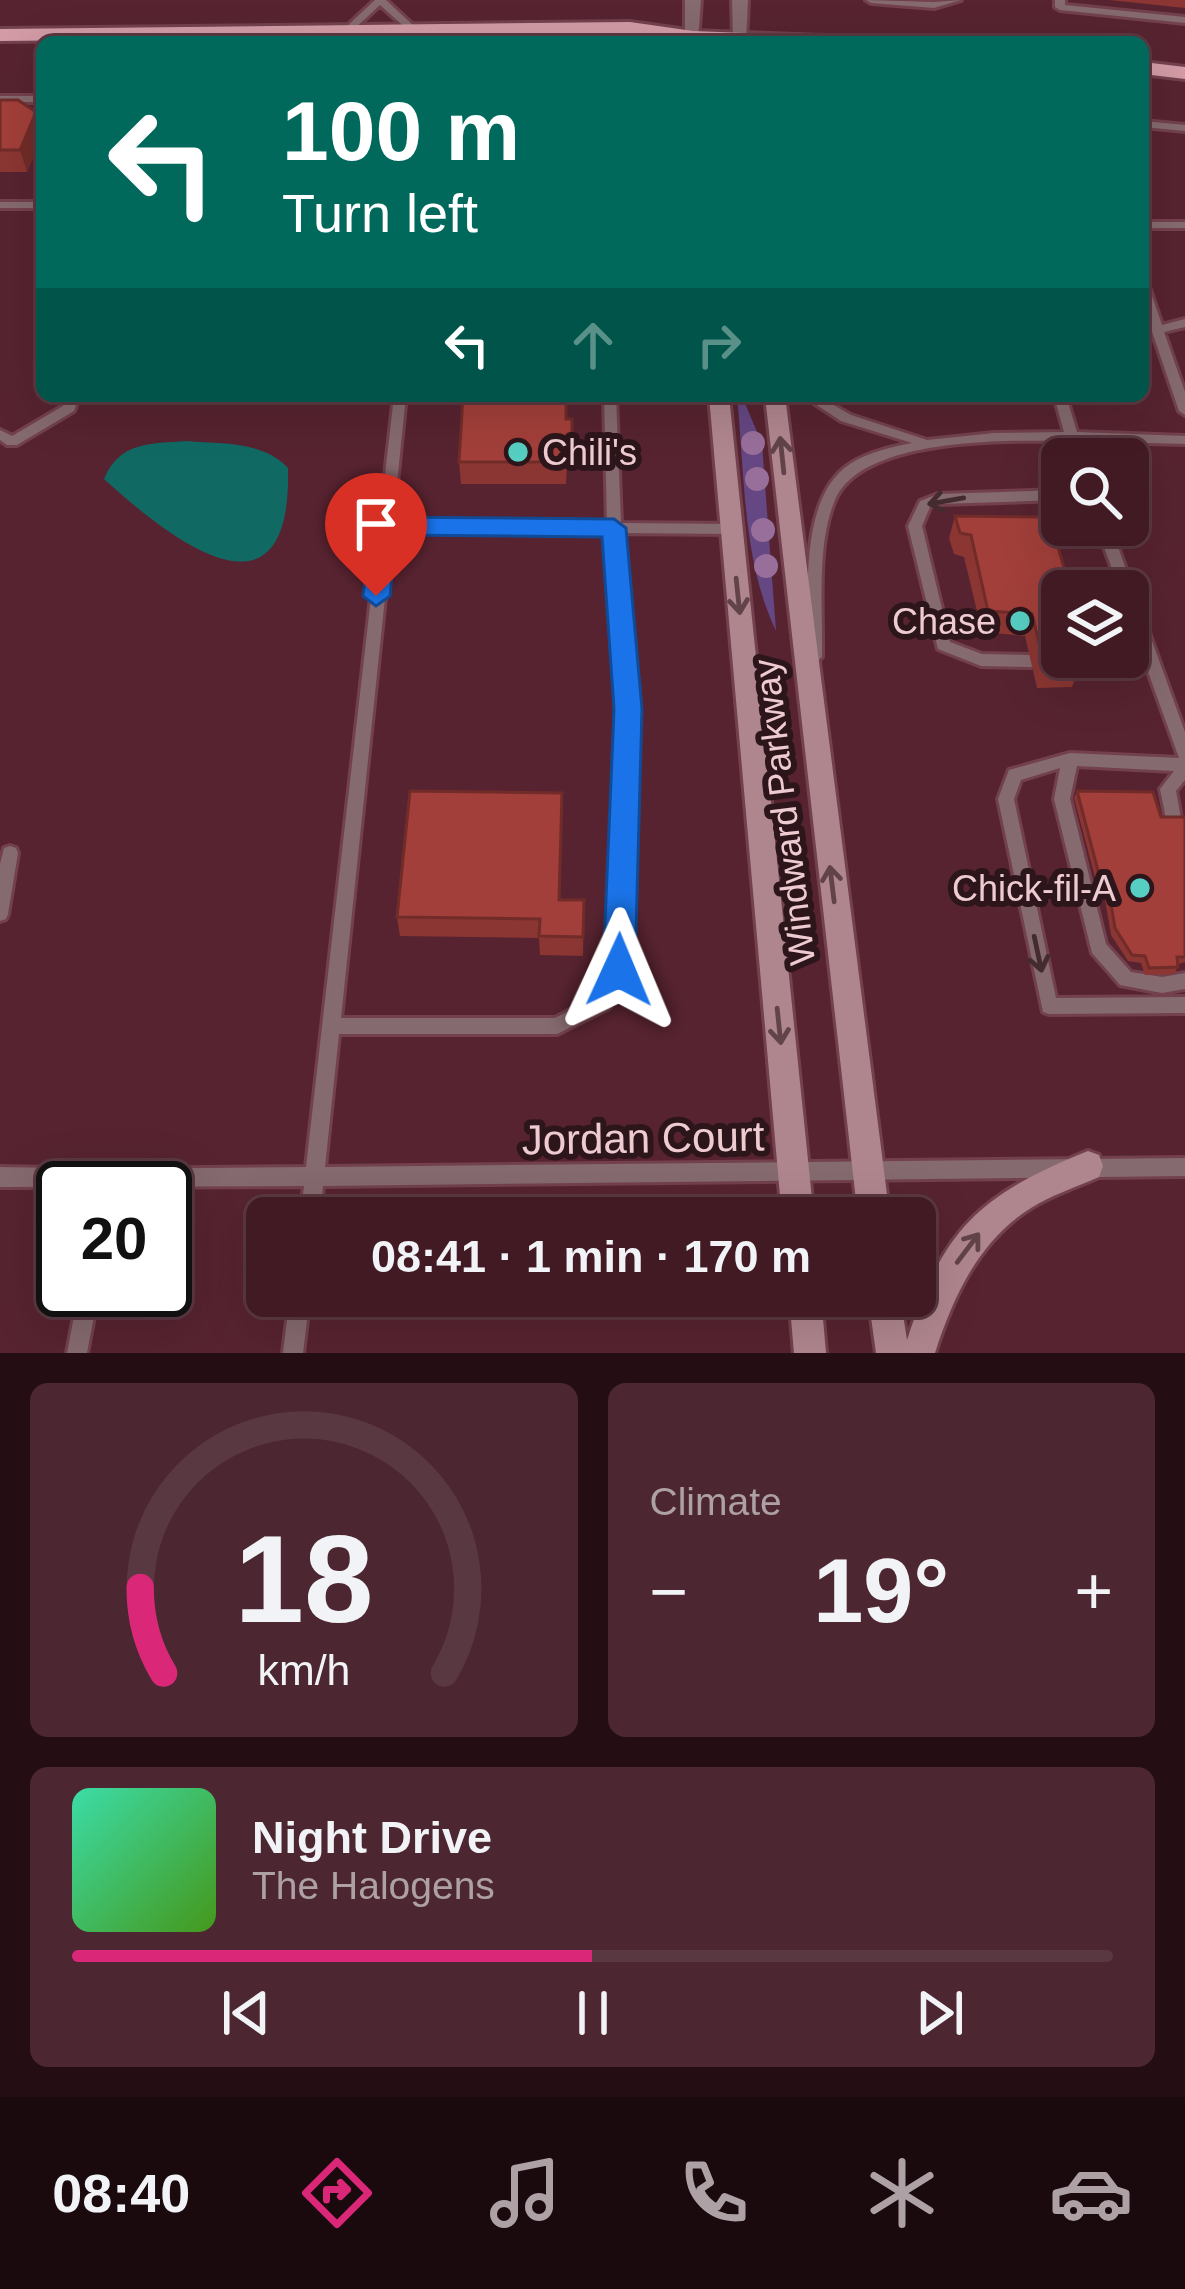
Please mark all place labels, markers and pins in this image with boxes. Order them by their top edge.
place label: Chili's [542,432,637,473]
marker: Chili's [505,439,531,465]
pin [325,473,427,596]
place label: Chase [892,601,996,642]
marker: Chase [1007,608,1033,634]
place label: Chick-fil-A [952,868,1116,909]
marker: Chick-fil-A [1127,875,1153,901]

